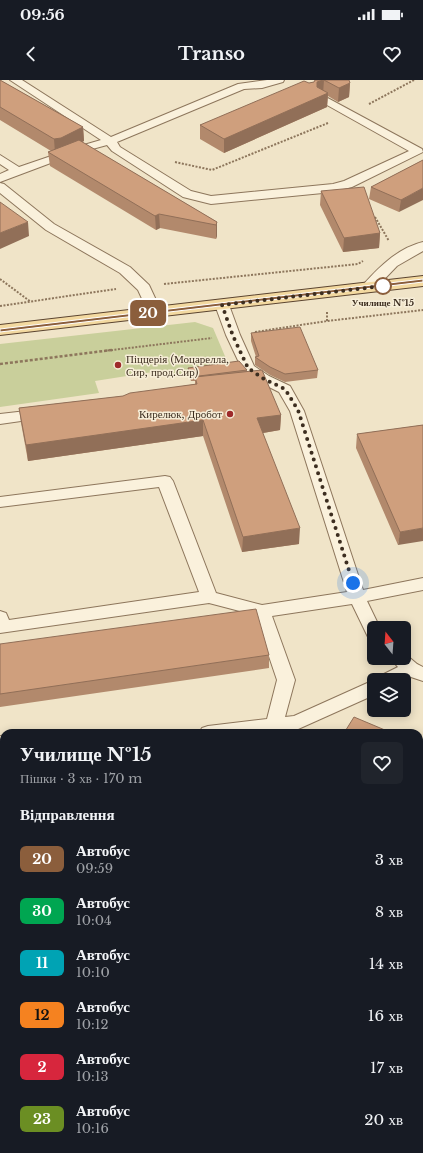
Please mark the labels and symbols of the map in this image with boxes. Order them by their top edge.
marker: Училище №15 [374,277,392,295]
place label: Училище №15 [352,297,414,308]
line badge: 20 [130,300,166,326]
place label: Піццерія (Моцарелла, Сир, прод.Сир) [126,352,229,379]
marker: Піццерія (Моцарелла, Сир, прод.Сир) [113,360,123,370]
place label: Кирелюк, Дробот [139,407,222,421]
marker: Кирелюк, Дробот [225,409,235,419]
your location [343,573,363,593]
north arrow [367,621,411,665]

